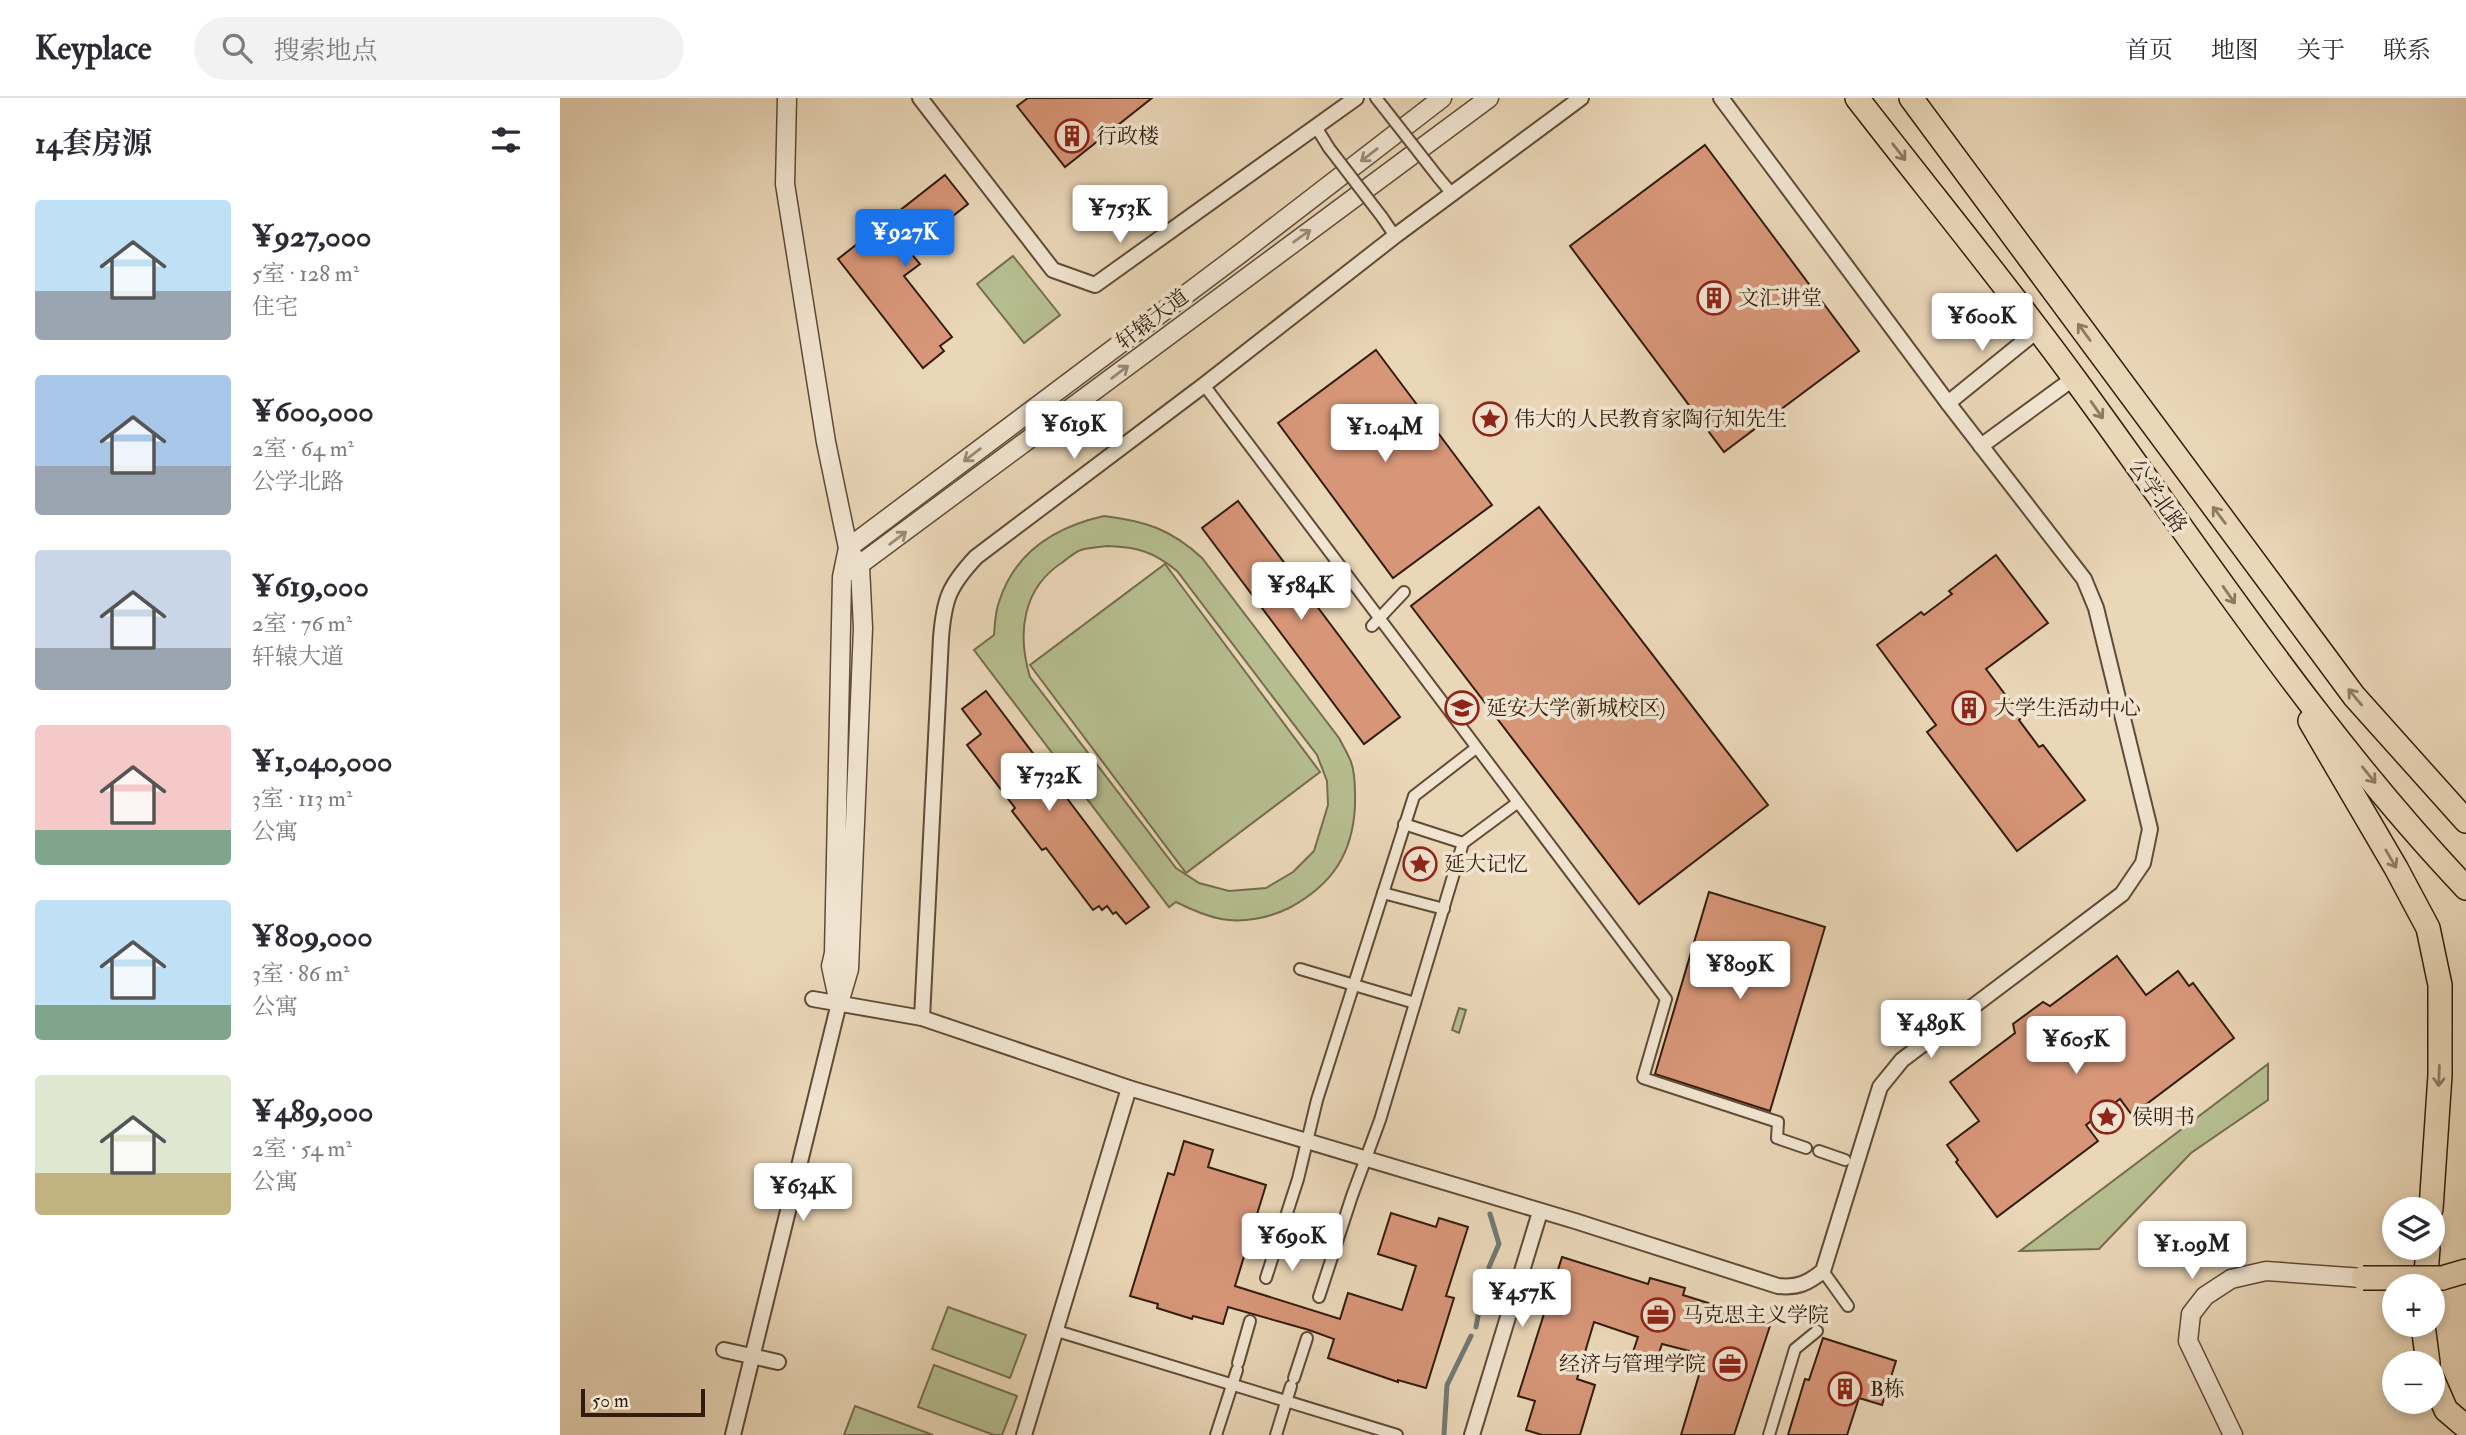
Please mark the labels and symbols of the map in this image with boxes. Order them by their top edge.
building icon: 行政楼 [1053,117,1091,155]
place label: 行政楼 [1096,123,1159,150]
one-way arrow [1891,142,1906,160]
one-way arrow [1360,147,1378,162]
pin: ¥753K [1071,186,1169,245]
pin: ¥927K [856,209,954,269]
one-way arrow [1292,229,1311,244]
building icon: 文汇讲堂 [1695,279,1733,317]
street label: 轩辕大道 [1111,283,1194,355]
place label: 文汇讲堂 [1738,285,1822,312]
pin: ¥600K [1933,294,2031,353]
one-way arrow [2077,323,2091,342]
one-way arrow [1110,365,1129,380]
place icon: 伟大的人民教育家陶行知先生 [1471,400,1509,438]
one-way arrow [2090,400,2104,419]
pin: ¥619K [1025,402,1123,461]
pin: ¥1.04M [1328,404,1442,464]
place label: 伟大的人民教育家陶行知先生 [1514,406,1787,433]
one-way arrow [963,447,982,462]
street label: 公学北路 [2122,454,2193,538]
one-way arrow [2212,506,2227,525]
one-way arrow [888,530,907,545]
pin: ¥584K [1252,562,1350,622]
one-way arrow [2222,585,2236,604]
one-way arrow [2347,688,2363,706]
school or university icon: 延安大学(新城校区) [1443,689,1481,727]
building icon: 大学生活动中心 [1950,689,1988,727]
place label: 延安大学(新城校区) [1486,695,1665,722]
place label: 大学生活动中心 [1994,695,2141,722]
pin: ¥732K [1000,754,1098,813]
one-way arrow [2361,765,2376,783]
place icon: 延大记忆 [1401,845,1439,883]
one-way arrow [2384,848,2398,868]
place label: 延大记忆 [1444,851,1528,878]
pin: ¥809K [1691,942,1789,1001]
pin: ¥489K [1882,1000,1980,1060]
pin: ¥605K [2027,1016,2125,1076]
one-way arrow [2433,1064,2446,1087]
place icon: 侯明书 [2088,1098,2126,1136]
place label: 侯明书 [2132,1104,2195,1131]
pin: ¥634K [754,1164,852,1223]
pin: ¥690K [1243,1214,1341,1273]
pin: ¥1.09M [2135,1222,2249,1281]
pin: ¥457K [1473,1270,1571,1329]
office icon: 马克思主义学院 [1639,1296,1677,1334]
place label: 马克思主义学院 [1682,1302,1829,1329]
office icon: 经济与管理学院 [1711,1345,1749,1383]
place label: 经济与管理学院 [1559,1351,1706,1378]
building icon: B栋 [1826,1370,1864,1408]
place label: B栋 [1870,1376,1905,1403]
scale bar [581,1386,705,1418]

